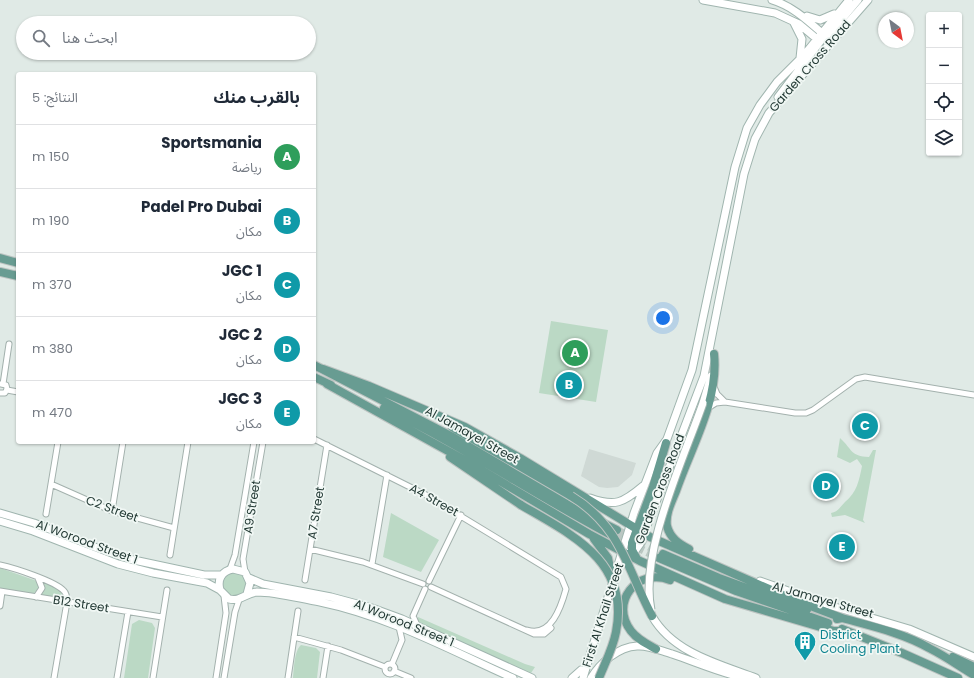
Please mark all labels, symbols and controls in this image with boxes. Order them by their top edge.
north arrow [878,12,914,48]
map controls [926,12,962,156]
button: + [926,12,962,48]
search box [16,16,316,60]
street label: Garden Cross Road [765,16,854,115]
icon: search [30,27,52,49]
text: ابحث هنا [62,27,118,48]
button: − [926,48,962,84]
button: locate [926,84,962,120]
text: بالقرب منك [214,85,300,109]
text: النتائج: 5 [32,88,78,107]
button: layers [926,120,962,156]
text: Sportsmania [161,132,262,153]
text: 150 m [32,147,69,166]
text: A [282,147,292,166]
text: رياضة [232,158,262,177]
text: Padel Pro Dubai [141,196,262,217]
text: 190 m [32,211,69,230]
text: B [283,211,291,230]
text: مكان [236,222,262,241]
text: JGC 1 [222,260,262,281]
text: 370 m [32,275,72,294]
text: C [282,275,292,294]
text: مكان [236,286,262,305]
your location [653,308,673,328]
text: JGC 2 [219,324,262,345]
pin: A [562,338,588,368]
text: 380 m [32,339,73,358]
text: D [282,339,292,358]
text: مكان [236,350,262,369]
pin: B [556,370,582,400]
text: JGC 3 [218,388,262,409]
street label: Al Jamayel Street [422,402,522,467]
text: 470 m [32,403,72,422]
text: E [283,403,291,422]
pin: C [852,411,878,441]
text: مكان [236,414,262,433]
street label: Garden Cross Road [631,431,688,546]
pin: D [813,471,839,501]
street label: A9 Street [239,479,264,535]
street label: A4 Street [407,479,462,520]
street label: A7 Street [303,485,328,540]
street label: C2 Street [84,491,141,526]
street label: Al Worood Street 1 [34,515,140,568]
pin: E [829,532,855,562]
street label: First Al Khail Street [578,560,627,669]
street label: Al Jamayel Street [770,577,876,622]
street label: B12 Street [52,591,110,616]
street label: Al Worood Street 1 [351,595,457,650]
place label: District Cooling Plant [820,626,900,657]
building icon: District Cooling Plant [792,629,818,662]

